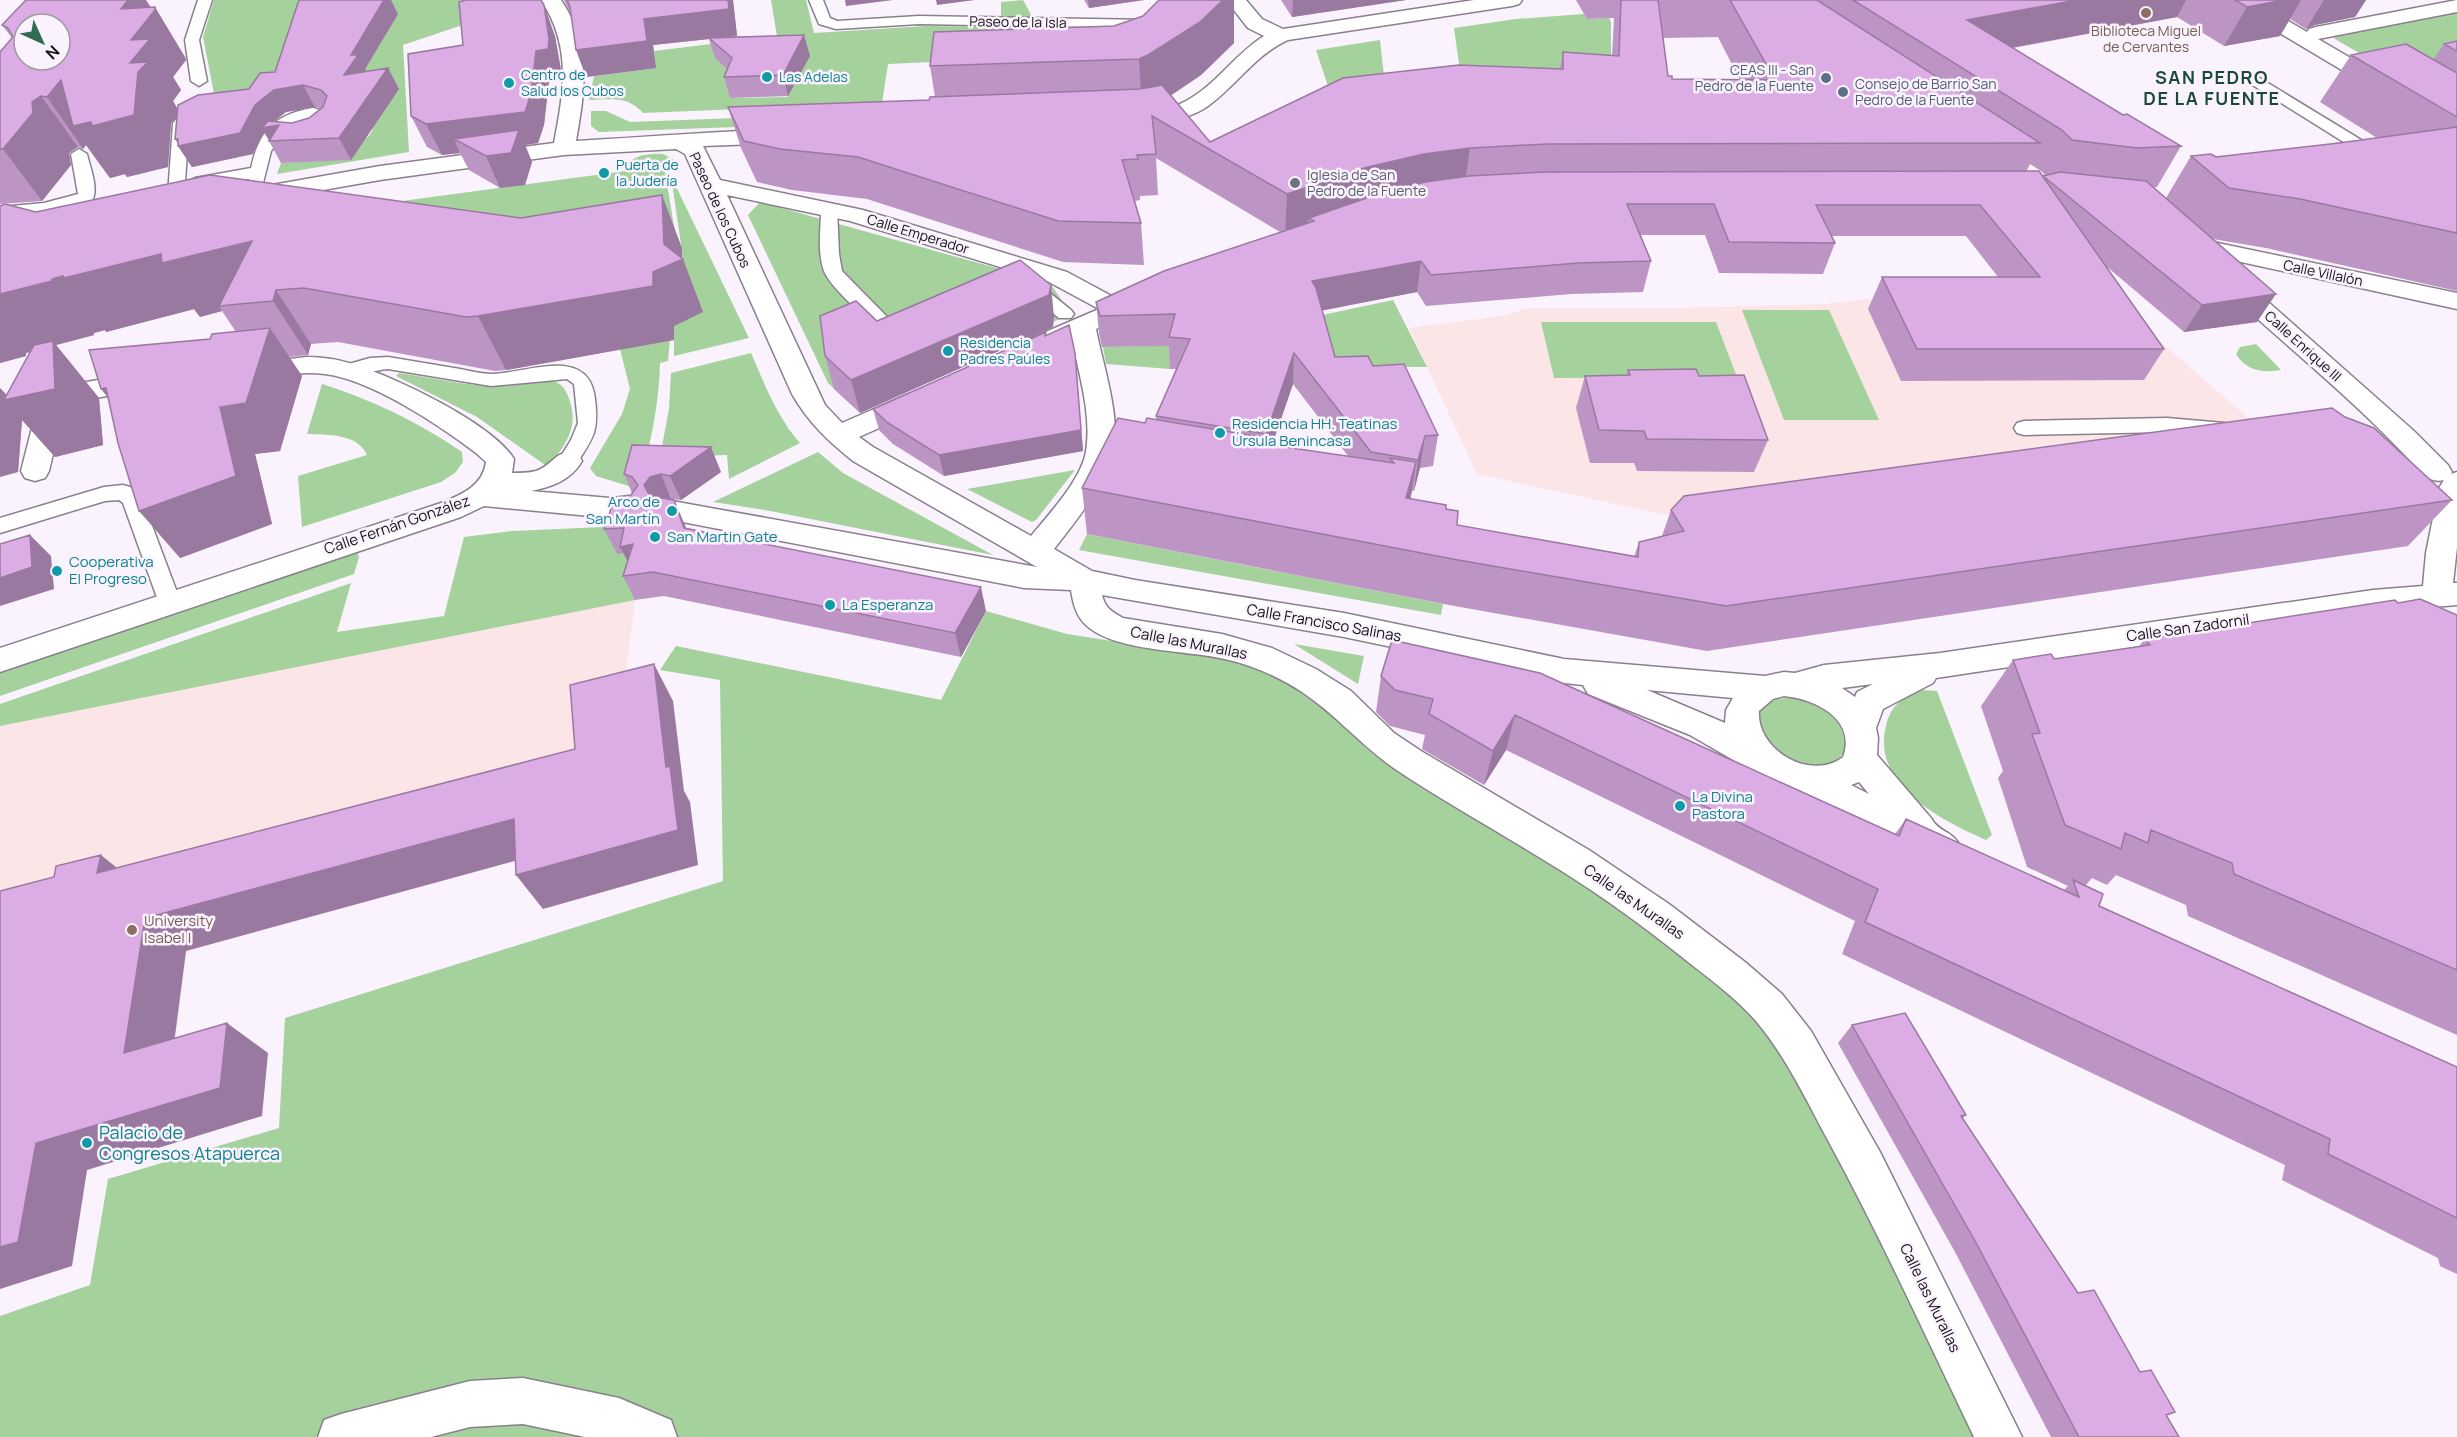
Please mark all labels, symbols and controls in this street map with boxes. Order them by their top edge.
marker: Biblioteca Miguel de Cervantes [2139,6,2153,20]
street label: Paseo de la Isla [969,11,1067,32]
north arrow [12,12,72,72]
place label: Biblioteca Miguel de Cervantes [2091,21,2201,56]
text: N [41,41,64,64]
place label: CEAS III - San Pedro de la Fuente [1695,60,1814,95]
place label: Centro de Salud los Cubos [521,65,624,100]
district label: SAN PEDRO DE LA FUENTE [2143,65,2281,110]
place label: Las Adelas [779,67,848,86]
marker: Las Adelas [760,70,774,84]
marker: CEAS III - San Pedro de la Fuente [1819,71,1833,85]
place label: Consejo de Barrio San Pedro de la Fuente [1855,74,1997,109]
marker: Centro de Salud los Cubos [502,76,516,90]
marker: Consejo de Barrio San Pedro de la Fuente [1836,85,1850,99]
street label: Paseo de los Cubos [685,149,756,271]
place label: Puerta de la Judería [616,155,679,190]
place label: Iglesia de San Pedro de la Fuente [1307,165,1426,200]
marker: Puerta de la Judería [597,166,611,180]
marker: Iglesia de San Pedro de la Fuente [1288,176,1302,190]
street label: Calle Emperador [865,209,972,258]
street label: Calle Villalón [2282,255,2365,290]
street label: Calle Enrique III [2261,306,2346,385]
place label: Residencia Padres Paúles [960,333,1050,368]
marker: Residencia Padres Paúles [941,344,955,358]
place label: Residencia HH. Teatinas Úrsula Benincasa [1232,413,1398,451]
marker: Residencia HH. Teatinas Úrsula Benincasa [1213,426,1227,440]
street label: Calle Fernán González [321,490,473,559]
place label: Arco de San Martín [586,491,660,529]
marker: Arco de San Martín [665,504,679,518]
place label: San Martin Gate [667,526,778,547]
marker: San Martin Gate [648,530,662,544]
place label: Cooperativa El Progreso [69,551,154,589]
marker: Cooperativa El Progreso [50,564,64,578]
place label: La Esperanza [842,594,933,615]
marker: La Esperanza [823,598,837,612]
street label: Calle Francisco Salinas [1245,599,1403,646]
street label: Calle San Zadornil [2125,608,2251,647]
street label: Calle las Murallas [1129,621,1249,664]
place label: La Divina Pastora [1692,786,1753,824]
marker: La Divina Pastora [1673,799,1687,813]
street label: Calle las Murallas [1580,859,1689,944]
place label: University Isabel I [144,910,213,948]
marker: University Isabel I [125,923,139,937]
place label: Palacio de Congresos Atapuerca [99,1120,280,1165]
marker: Palacio de Congresos Atapuerca [80,1136,94,1150]
street label: Calle las Murallas [1895,1240,1966,1356]

